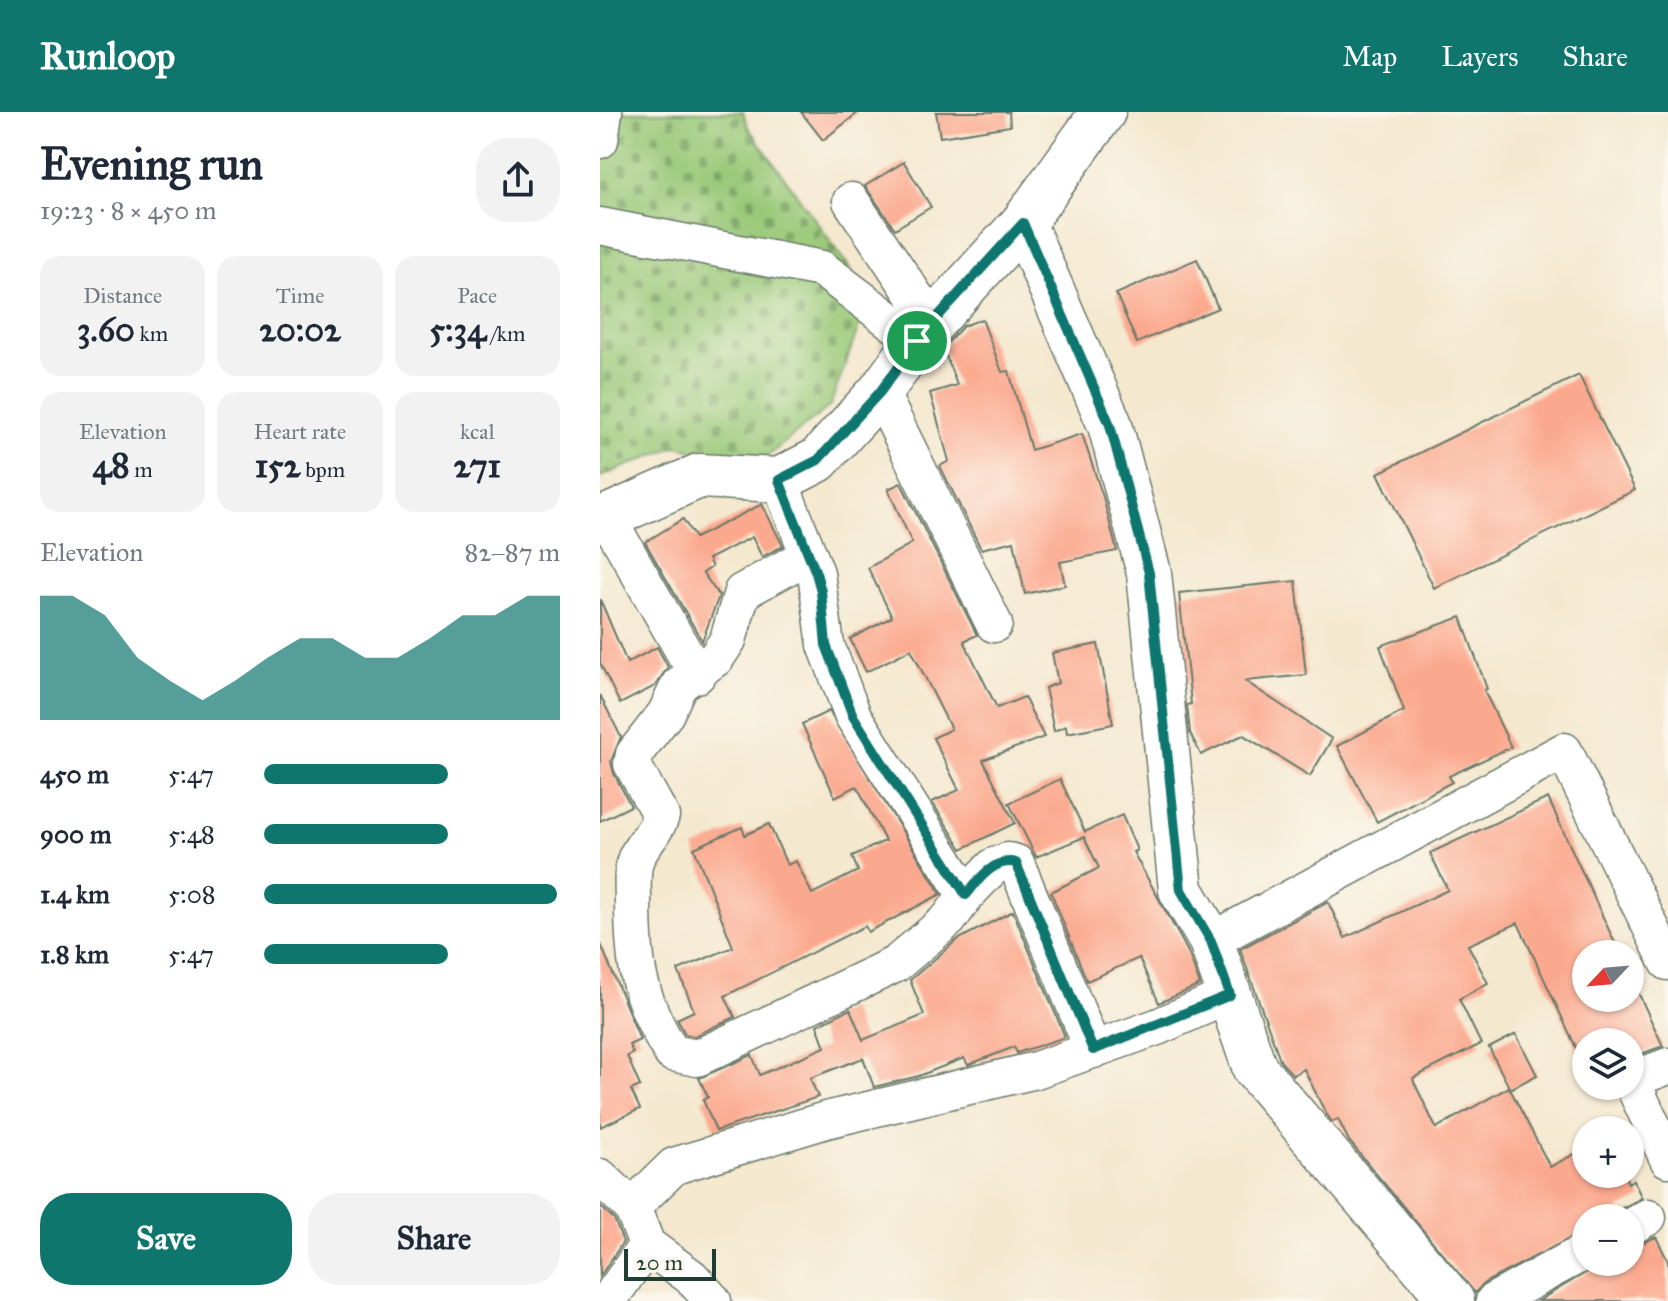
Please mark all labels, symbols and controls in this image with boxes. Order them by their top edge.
text: Runloop [40,33,175,79]
text: Map [1342,39,1397,74]
text: Layers [1441,39,1519,74]
text: Share [1563,39,1628,74]
text: Evening run [40,137,263,191]
button: share [476,138,560,222]
text: 19:23 · 8 × 450 m [40,194,217,226]
text: Distance [83,282,162,309]
text: Time [276,282,324,309]
text: Pace [457,282,497,309]
pin [883,307,951,375]
text: 3.60 [77,309,135,350]
text: 20:02 [259,309,341,350]
text: 5:34 [429,309,486,350]
icon: arrive [895,319,939,363]
text: km [135,320,168,347]
text: /km [486,320,525,347]
text: Elevation [79,418,166,445]
text: Heart rate [254,418,346,445]
text: kcal [460,418,495,445]
text: 48 [93,445,130,486]
text: 152 [255,445,300,486]
text: 271 [454,445,501,486]
text: m [130,456,153,483]
text: bpm [300,456,345,483]
text: Elevation [40,536,143,568]
text: 82–87 m [465,536,560,568]
text: 450 m [40,758,109,790]
text: 5:47 [168,758,214,790]
text: 900 m [40,818,112,850]
text: 5:48 [168,818,215,850]
text: 1.4 km [40,878,110,910]
text: 5:08 [168,878,216,910]
text: 1.8 km [40,938,109,970]
text: 5:47 [168,938,214,970]
north arrow [1572,940,1644,1012]
map controls [1572,940,1644,1276]
button: layers [1572,1028,1644,1100]
button: + [1572,1116,1644,1188]
button: Save [40,1193,292,1285]
button: Share [308,1193,560,1285]
button: − [1572,1204,1644,1276]
scale bar [624,1245,716,1281]
text: 20 m [636,1249,683,1276]

